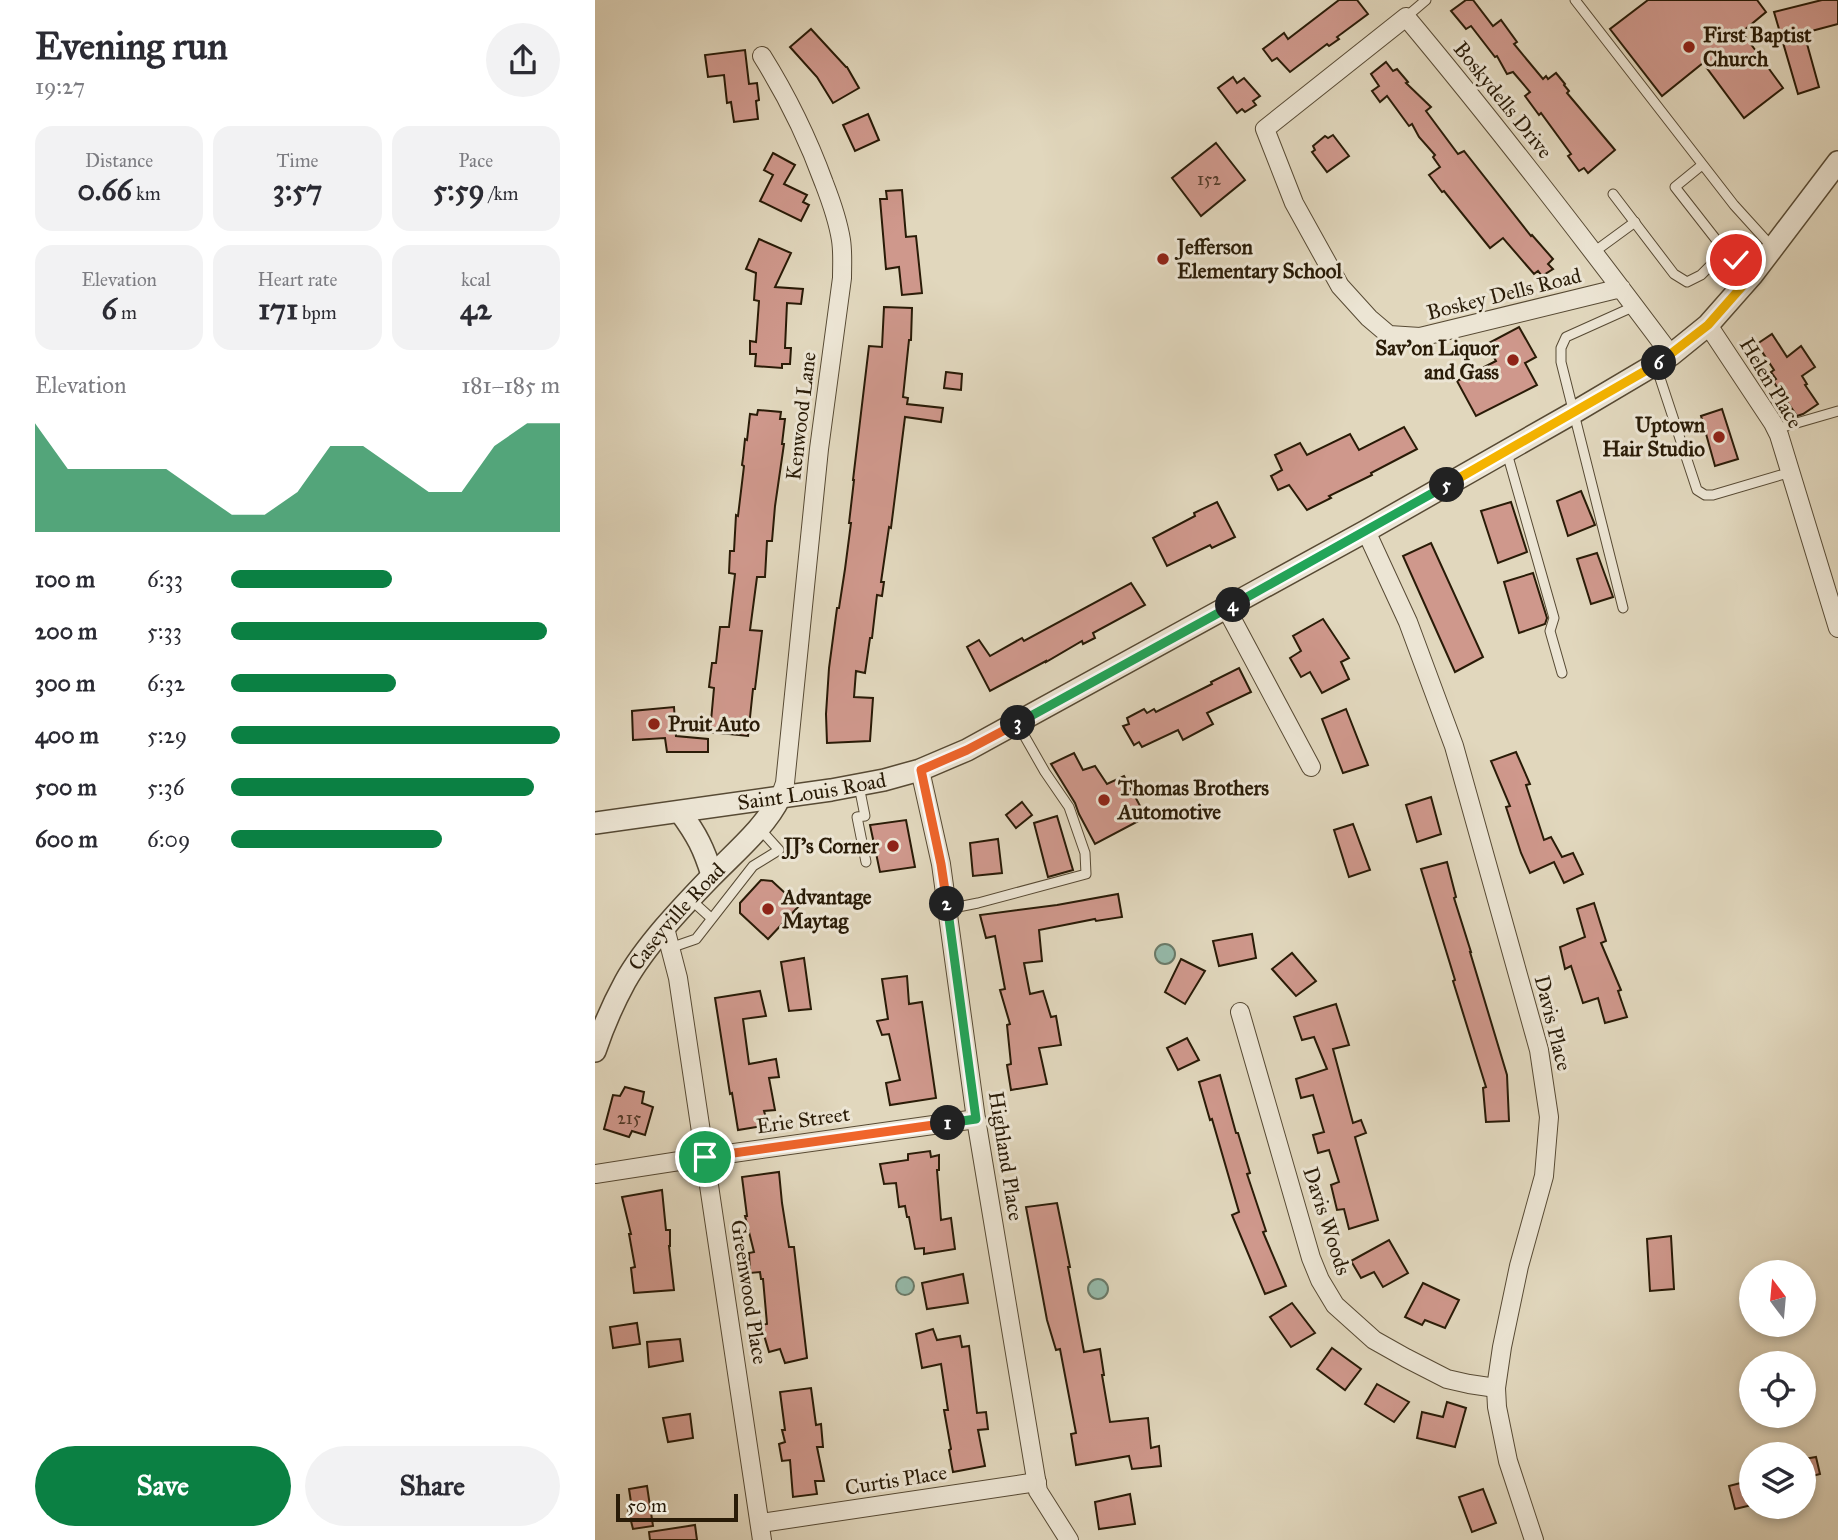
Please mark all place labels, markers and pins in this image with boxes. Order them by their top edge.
place label: First Baptist Church [1703,22,1812,72]
marker: First Baptist Church [1681,39,1697,55]
pin [1706,230,1766,290]
place label: Jefferson Elementary School [1174,234,1343,284]
marker: Jefferson Elementary School [1155,251,1171,267]
place label: Sav'on Liquor and Gass [1375,335,1500,385]
pin: 6 [1641,346,1677,380]
marker: Sav'on Liquor and Gass [1505,352,1521,368]
place label: Uptown Hair Studio [1602,412,1706,462]
marker: Uptown Hair Studio [1711,429,1727,445]
pin: 5 [1429,468,1465,503]
pin: 4 [1215,588,1251,622]
pin: 3 [1001,706,1035,740]
place label: Pruit Auto [668,711,760,737]
marker: Pruit Auto [646,716,662,732]
place label: Thomas Brothers Automotive [1116,775,1269,825]
marker: Thomas Brothers Automotive [1096,792,1112,808]
place label: JJ's Corner [781,833,880,860]
marker: JJ's Corner [885,838,901,854]
place label: Advantage Maytag [780,884,872,934]
pin: 2 [929,886,965,922]
marker: Advantage Maytag [760,901,776,917]
pin: 1 [931,1106,965,1140]
pin [675,1127,735,1187]

